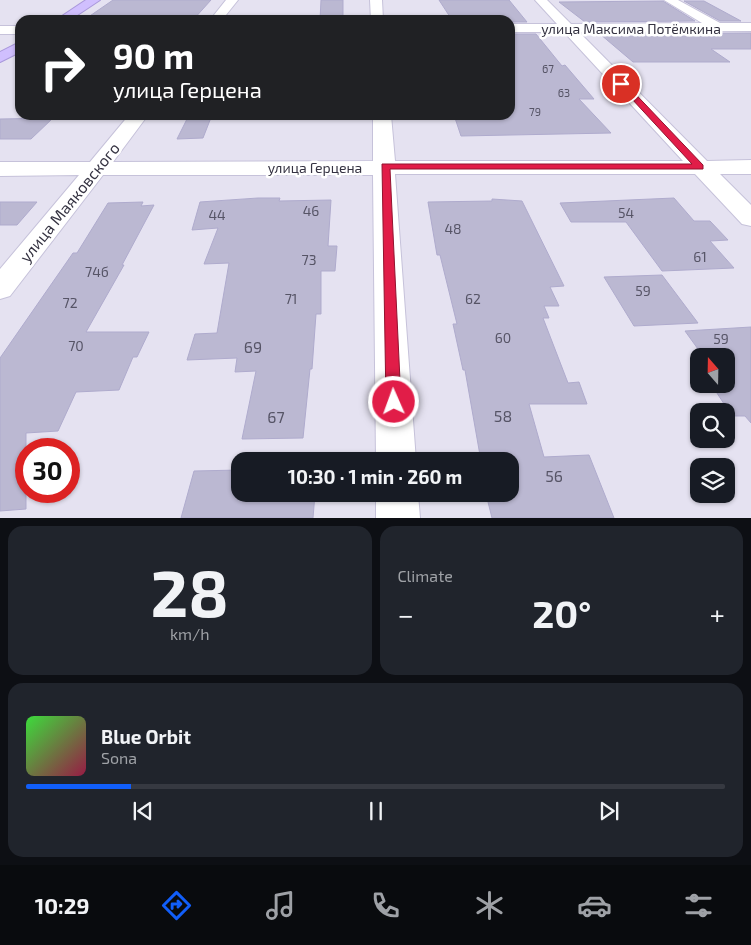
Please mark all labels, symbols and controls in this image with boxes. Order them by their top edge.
street label: улица Максима Потёмкина [541,20,721,37]
text: 90 m [113,34,194,76]
icon: right [30,35,95,100]
house number: 67 [542,62,554,75]
pin [600,63,642,105]
icon: arrive [607,70,635,98]
text: улица Герцена [113,76,262,102]
house number: 63 [558,86,570,99]
house number: 79 [529,105,541,118]
street label: улица Маяковского [15,138,124,266]
street label: улица Герцена [268,159,362,176]
house number: 46 [303,202,319,219]
house number: 54 [618,204,634,221]
house number: 44 [208,206,226,223]
house number: 48 [444,220,462,237]
house number: 61 [693,248,707,265]
house number: 73 [302,251,316,268]
house number: 74б [85,263,109,280]
house number: 59 [635,282,651,299]
house number: 71 [285,290,297,307]
house number: 62 [465,290,481,307]
house number: 72 [62,294,78,311]
house number: 60 [495,329,511,346]
house number: 59 [713,330,729,347]
house number: 70 [68,337,84,354]
house number: 69 [244,337,262,356]
north arrow [690,348,735,392]
map controls [690,348,735,503]
position arrow [367,375,419,427]
button: search [690,403,735,448]
house number: 58 [494,406,512,425]
house number: 67 [267,407,285,426]
speed limit sign: 30 [15,438,80,503]
button: layers [690,458,735,503]
text: 10:30 · 1 min · 260 m [288,465,462,488]
house number: 56 [545,466,563,485]
text: 28 [151,552,229,630]
text: Climate [398,566,453,585]
text: 20° [532,590,591,636]
text: − [398,597,414,631]
text: + [710,597,725,631]
text: km/h [170,624,210,643]
text: Blue Orbit [101,725,191,748]
text: Sona [101,748,137,767]
icon: previous [129,797,157,825]
icon: pause [362,797,390,825]
icon: next [595,797,623,825]
icon: directions [159,888,194,923]
icon: music [263,888,298,923]
icon: phone [368,888,403,923]
icon: climate [472,888,507,923]
icon: car [577,888,612,923]
icon: filters [681,888,716,923]
text: 10:29 [35,892,90,918]

